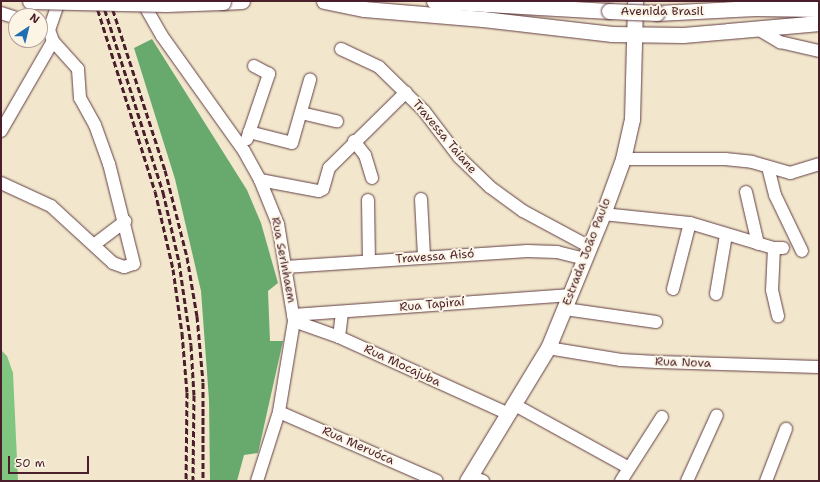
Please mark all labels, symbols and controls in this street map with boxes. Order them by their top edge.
street label: Avenida Brasil [620,5,704,19]
north arrow [8,8,48,48]
text: N [27,10,42,27]
street label: Travessa Taiane [409,97,479,177]
street label: Estrada João Paulo [560,196,614,308]
street label: Rua Serinhaem [268,216,298,304]
street label: Travessa Aisó [395,247,475,267]
street label: Rua Tapiraí [399,295,465,315]
street label: Rua Mocajuba [361,342,443,390]
street label: Rua Nova [655,355,711,371]
street label: Rua Meruóca [320,424,396,468]
scale bar [10,448,91,474]
text: 50 m [15,455,45,471]

